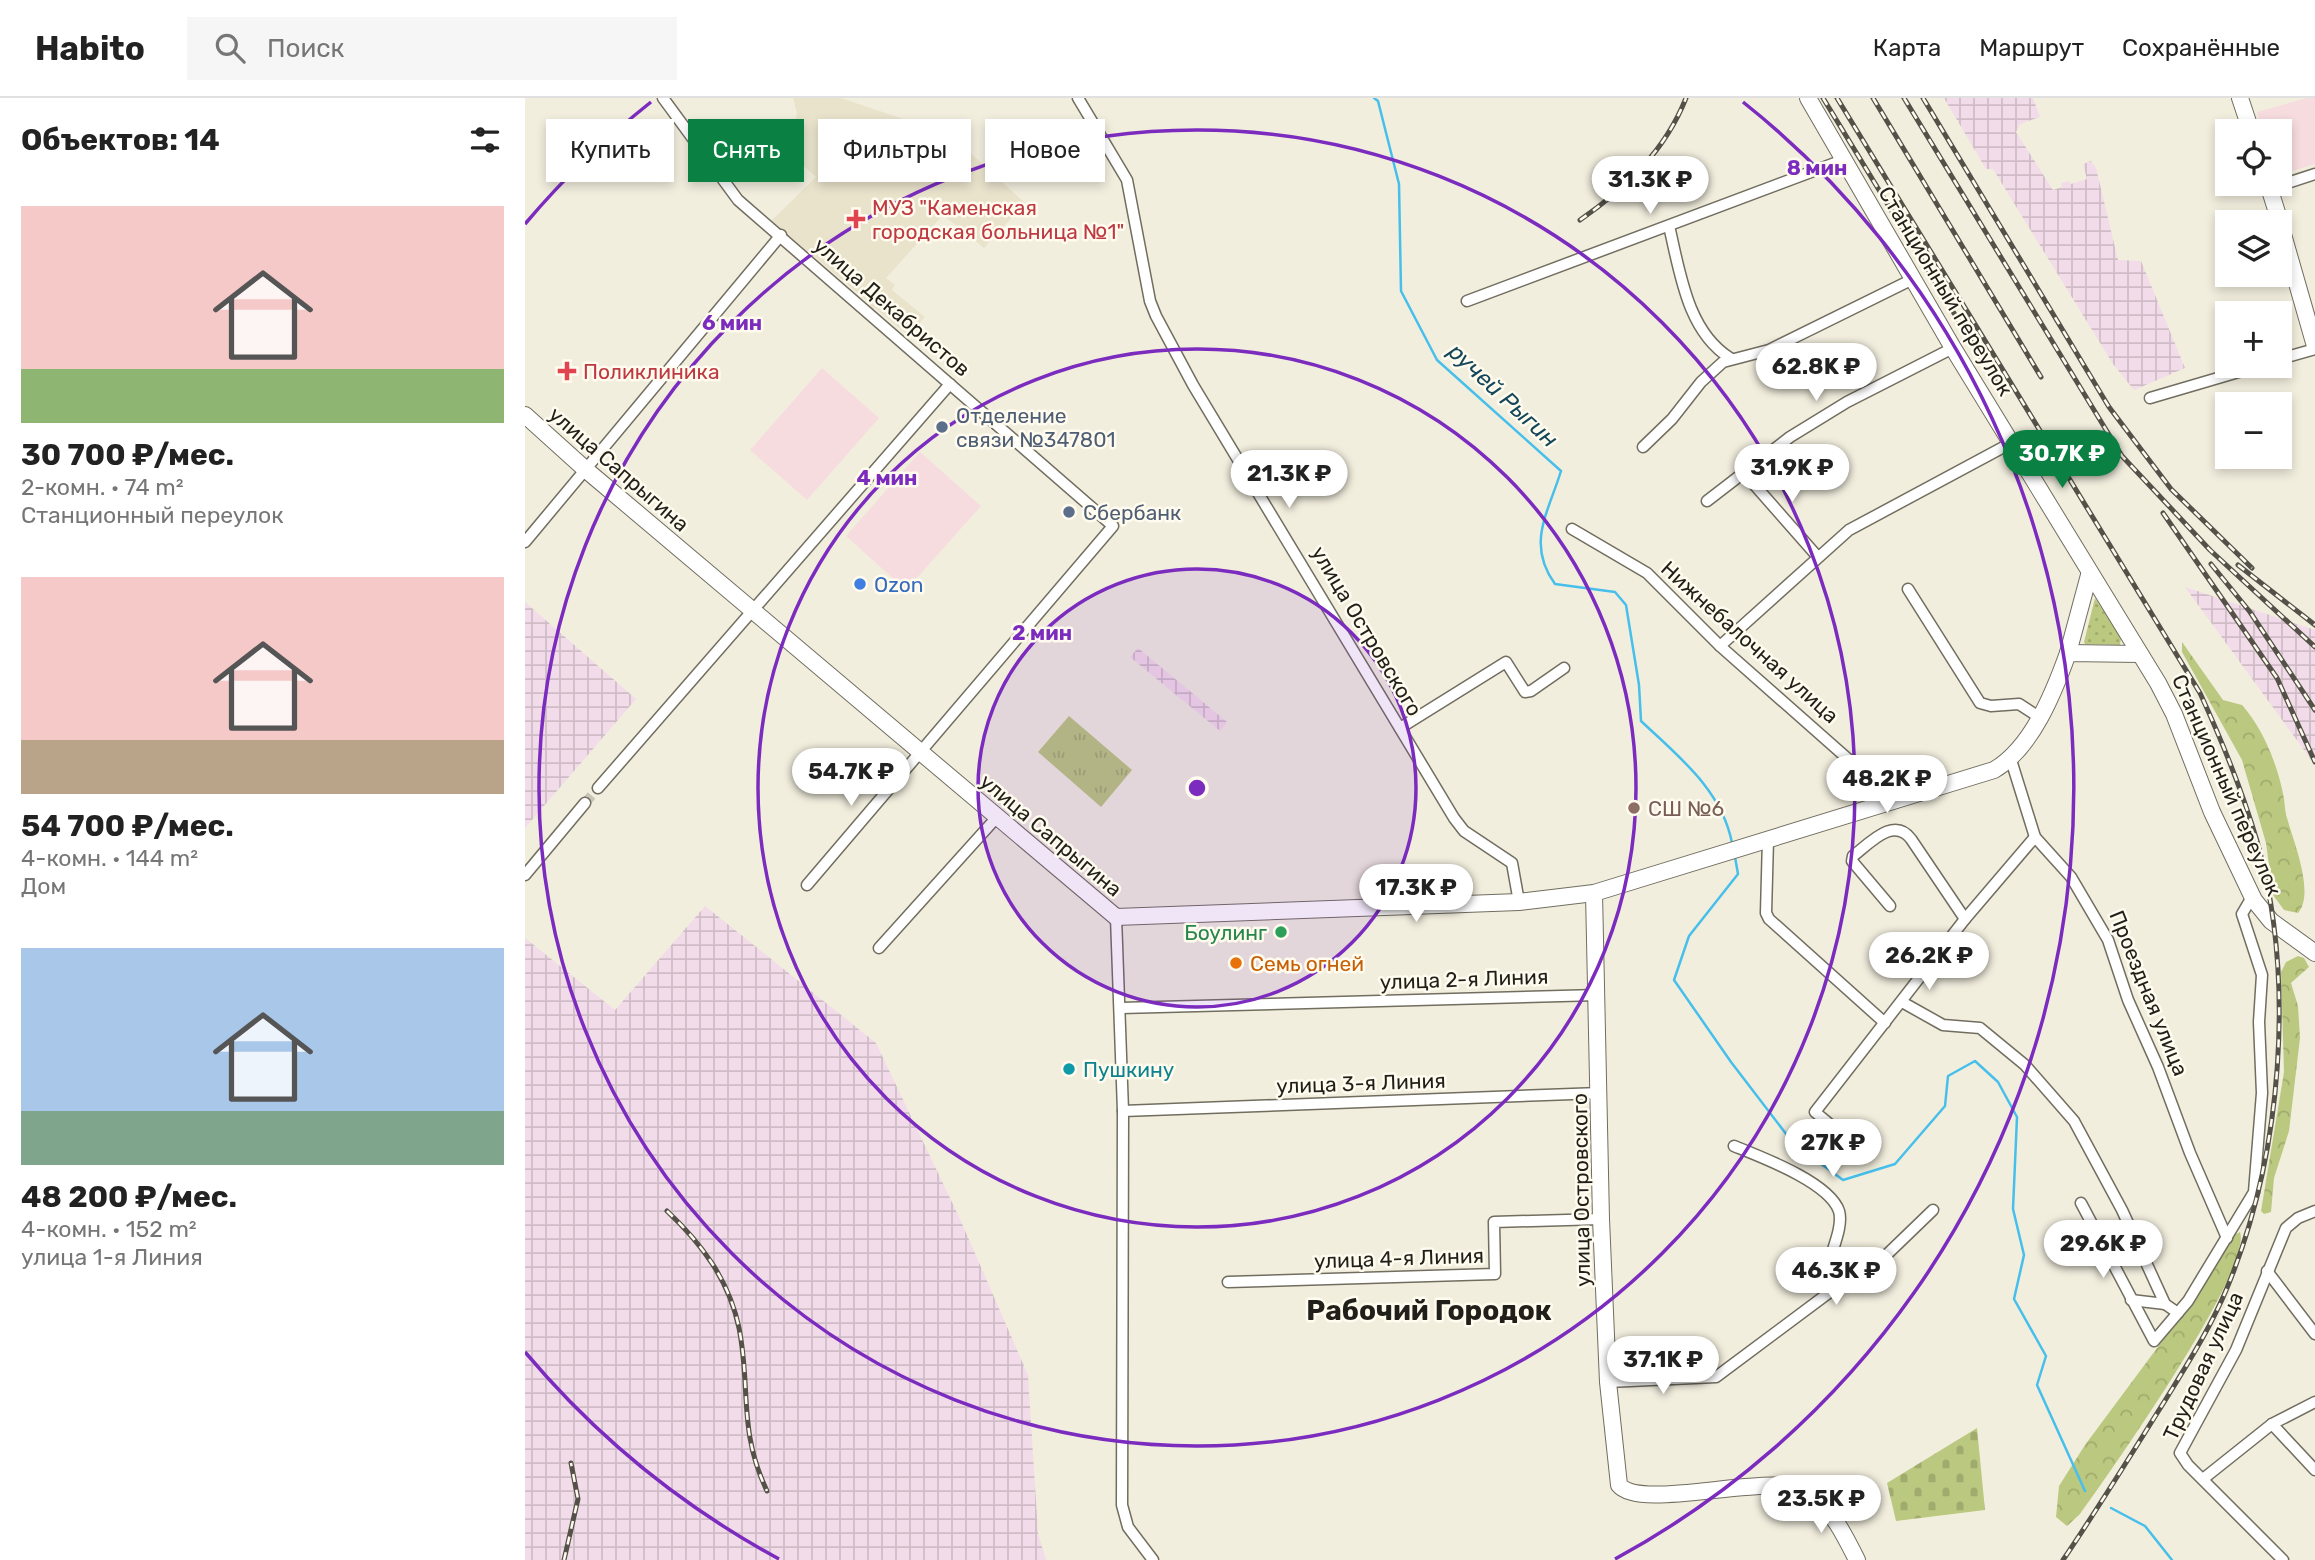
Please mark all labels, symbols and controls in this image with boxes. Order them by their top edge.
search box [187,17,677,80]
text: Habito [35,29,145,68]
icon: search [211,29,249,67]
text: Поиск [267,33,345,64]
text: Карта [1873,34,1941,62]
text: Маршрут [1979,34,2084,62]
text: Сохранённые [2122,34,2280,62]
chip: Купить [546,119,674,182]
chip: Снять [688,119,804,182]
chip: Фильтры [818,119,971,182]
chip: Новое [985,119,1105,182]
map controls [2215,119,2292,469]
button: locate [2215,119,2292,196]
icon: filters [466,121,504,159]
text: Объектов: 14 [21,122,220,158]
text: 8 мин [1787,155,1847,180]
pin: 31.3K ₽ [1585,156,1715,216]
text: 31.3K ₽ [1608,165,1692,193]
street label: Станционный переулок [1874,182,2018,400]
place label: МУЗ "Каменская городская больница №1" [872,195,1124,244]
marker: МУЗ "Каменская городская больница №1" [846,209,866,229]
button: layers [2215,210,2292,287]
street label: улица Декабристов [809,232,975,382]
icon: home [200,252,326,378]
button: + [2215,301,2292,378]
text: 6 мин [702,310,762,335]
water label: ручей Рыгин [1442,337,1564,453]
pin: 62.8K ₽ [1751,344,1881,403]
text: 62.8K ₽ [1772,352,1860,380]
place label: Поликлиника [583,359,719,384]
marker: Поликлиника [557,361,577,381]
button: − [2215,392,2292,469]
street label: улица Сапрыгина [544,401,694,537]
place label: Отделение связи №347801 [956,403,1116,452]
marker: Отделение связи №347801 [934,419,950,435]
pin: 30.7K ₽ [1997,430,2127,490]
text: 30 700 ₽/мес. [21,437,234,473]
text: 30.7K ₽ [2019,439,2105,467]
pin: 31.9K ₽ [1727,444,1857,504]
pin: 21.3K ₽ [1224,450,1354,510]
text: 31.9K ₽ [1750,453,1834,481]
text: 21.3K ₽ [1247,459,1331,487]
text: 4 мин [857,465,917,490]
text: 2-комн. · 74 m² [21,473,184,501]
place label: Сбербанк [1083,500,1181,525]
text: Станционный переулок [21,501,284,529]
marker: Сбербанк [1061,504,1077,520]
street label: улица Островского [1306,542,1428,720]
street label: Нижнебалочная улица [1656,556,1844,728]
place label: Ozon [874,572,924,597]
marker: Ozon [852,576,868,592]
text: 2 мин [1012,620,1072,645]
icon: home [200,623,326,749]
street label: Станционный переулок [2167,670,2287,900]
pin: 54.7K ₽ [786,748,916,808]
pin: 48.2K ₽ [1822,756,1952,815]
text: 54.7K ₽ [808,757,894,785]
text: 48.2K ₽ [1842,764,1932,792]
street label: улица Сапрыгина [975,768,1127,902]
centre of rings [1185,776,1209,800]
place label: СШ №6 [1648,796,1724,821]
marker: СШ №6 [1626,800,1642,816]
text: 54 700 ₽/мес. [21,808,234,844]
text: 4-комн. · 144 m² [21,844,198,872]
pin: 17.3K ₽ [1351,864,1481,924]
text: Дом [21,872,66,900]
text: 17.3K ₽ [1375,873,1457,901]
street label: Проездная улица [2104,907,2194,1079]
place label: Боулинг [1184,920,1267,945]
marker: Боулинг [1273,924,1289,940]
pin: 26.2K ₽ [1864,932,1994,992]
text: 26.2K ₽ [1885,941,1973,969]
place label: Семь огней [1250,951,1364,976]
marker: Семь огней [1228,955,1244,971]
street label: улица 2-я Линия [1379,964,1549,994]
icon: home [200,994,326,1120]
place label: Пушкину [1083,1057,1174,1082]
marker: Пушкину [1061,1061,1077,1077]
street label: улица 3-я Линия [1276,1068,1446,1098]
street label: улица Островского [1567,1093,1595,1287]
pin: 27K ₽ [1784,1119,1882,1179]
text: 27K ₽ [1801,1128,1865,1156]
text: 48 200 ₽/мес. [21,1179,237,1215]
text: 4-комн. · 152 m² [21,1215,197,1243]
pin: 29.6K ₽ [2038,1220,2168,1280]
text: 29.6K ₽ [2060,1229,2146,1257]
text: улица 1-я Линия [21,1243,203,1271]
street label: улица 4-я Линия [1314,1243,1484,1273]
pin: 46.3K ₽ [1771,1248,1901,1307]
text: 46.3K ₽ [1792,1256,1881,1284]
street label: Трудовая улица [2158,1288,2248,1444]
district label: Рабочий Городок [1306,1294,1552,1327]
pin: 37.1K ₽ [1598,1336,1728,1396]
text: 37.1K ₽ [1623,1345,1703,1373]
pin: 23.5K ₽ [1756,1476,1886,1535]
text: 23.5K ₽ [1777,1484,1865,1512]

